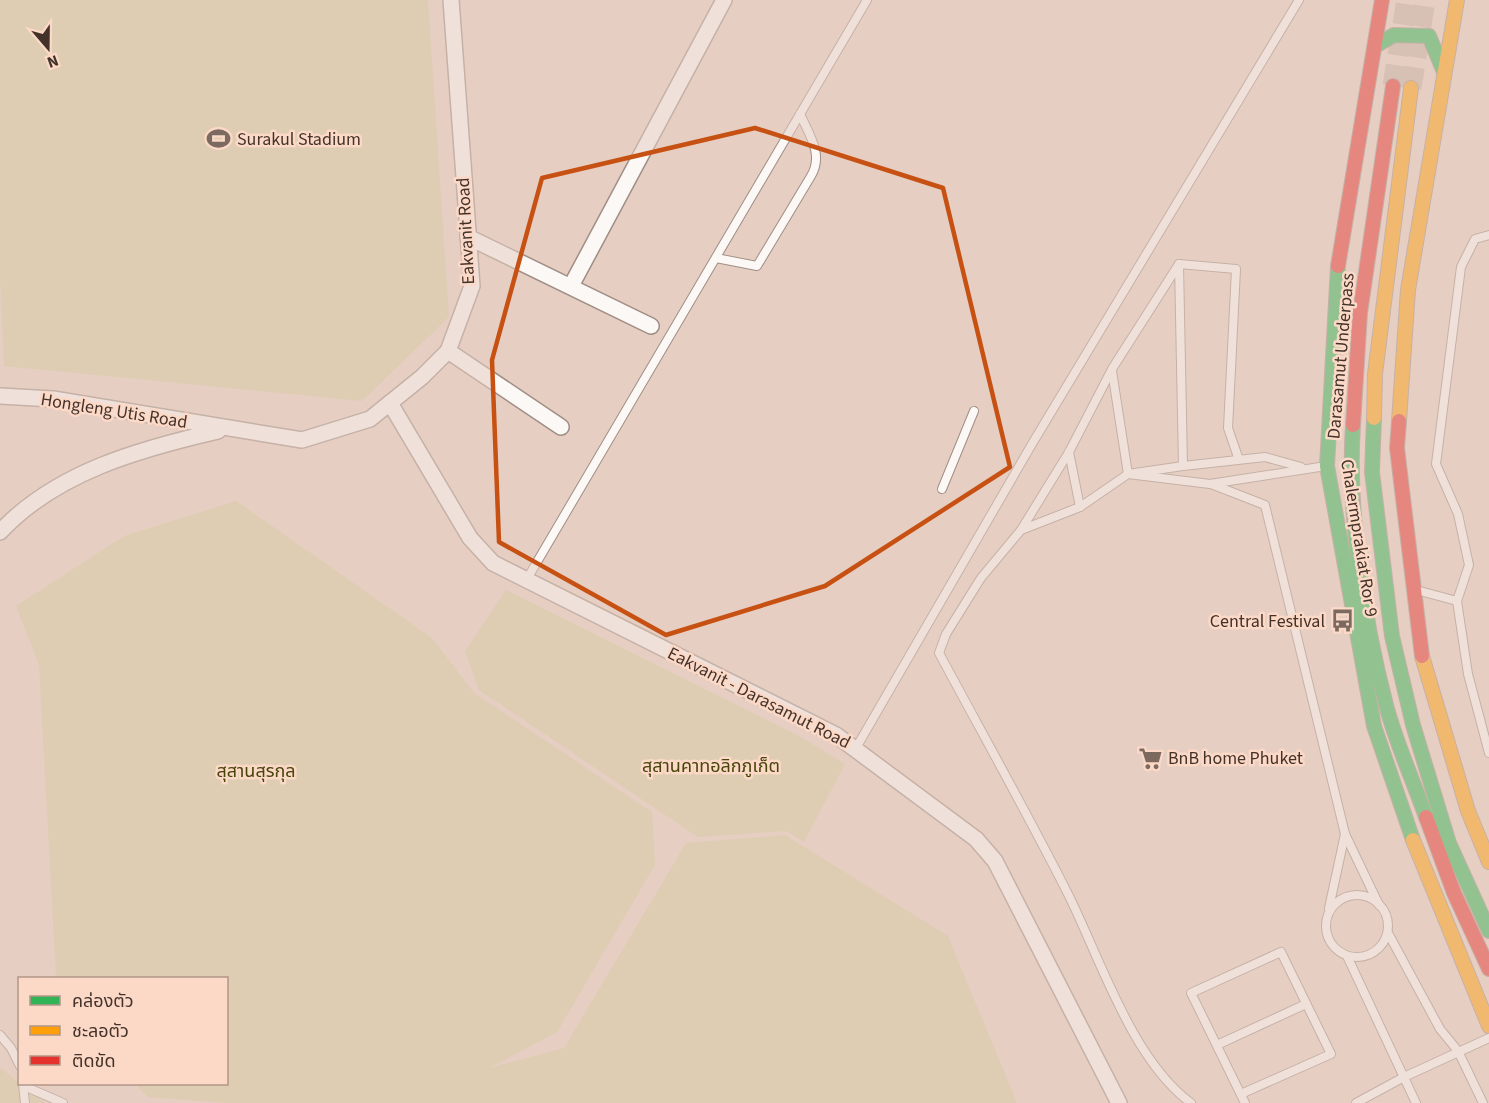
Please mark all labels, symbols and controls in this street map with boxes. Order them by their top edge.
north arrow [18,18,78,78]
text: N [44,49,62,73]
sports icon: Surakul Stadium [206,126,232,152]
place label: Surakul Stadium [237,127,361,152]
street label: Eakvanit Road [451,177,481,285]
street label: Darasamut Underpass [1321,272,1361,440]
street label: Hongleng Utis Road [39,387,189,435]
street label: Chalermprakiat Ror 9 [1334,457,1384,619]
bus stop icon: Central Festival [1330,608,1356,634]
place label: Central Festival [1210,609,1325,634]
street label: Eakvanit - Darasamut Road [663,641,855,755]
supermarket icon: BnB home Phuket [1137,745,1163,771]
place label: BnB home Phuket [1168,746,1303,771]
park label: สุสานคาทอลิกภูเก็ต [642,754,780,779]
park label: สุสานสุรกุล [216,759,296,784]
legend [18,977,228,1085]
text: คล่องตัว [72,989,134,1014]
text: ชะลอตัว [72,1019,129,1044]
text: ติดขัด [72,1049,115,1074]

